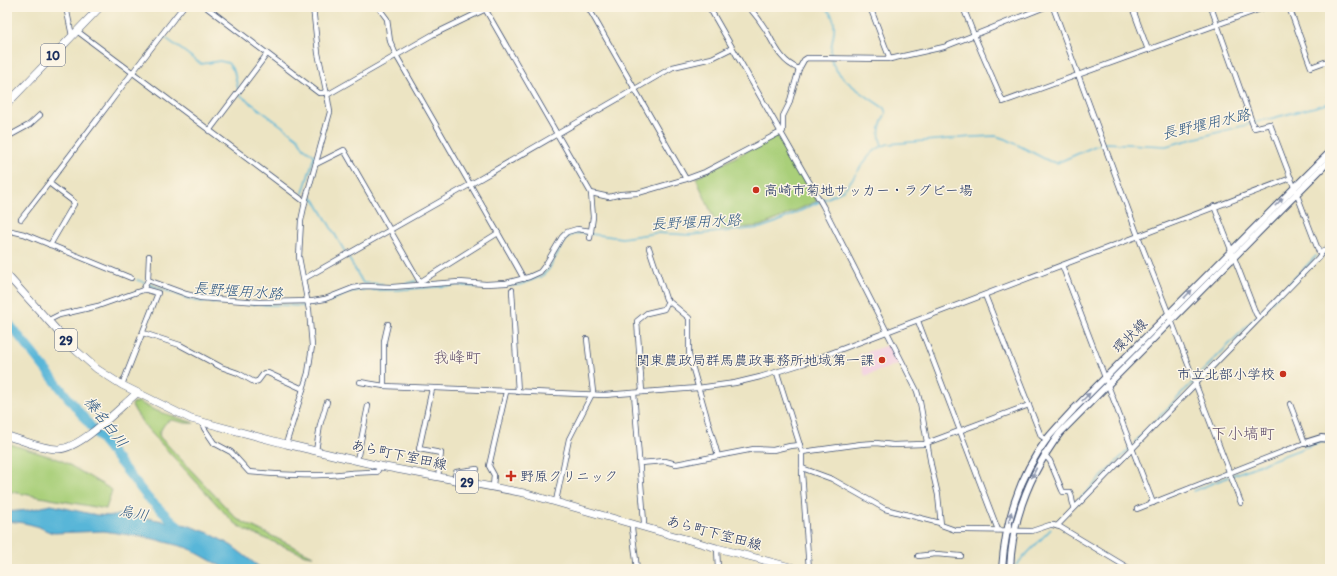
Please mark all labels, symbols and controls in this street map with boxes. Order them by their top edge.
road number: 10 [41,44,65,66]
water label: 長野堰用水路 [1160,105,1253,143]
place label: 高崎市菊地サッカー・ラグビー場 [764,182,973,199]
marker: 高崎市菊地サッカー・ラグビー場 [751,185,761,195]
one-way arrow [1274,197,1284,207]
water label: 長野堰用水路 [651,211,742,233]
water label: 長野堰用水路 [192,279,285,303]
one-way arrow [1183,289,1192,299]
street label: 環状線 [1109,315,1151,357]
road number: 29 [55,329,77,351]
district label: 我峰町 [433,348,481,367]
place label: 関東農政局群馬農政事務所地域第一課 [636,352,874,369]
marker: 関東農政局群馬農政事務所地域第一課 [877,355,887,365]
place label: 市立北部小学校 [1177,366,1275,383]
marker: 市立北部小学校 [1278,369,1288,379]
one-way arrow [1081,392,1091,402]
water label: 榛名白川 [80,393,132,451]
district label: 下小塙町 [1211,424,1275,443]
street label: あら町下室田線 [349,436,449,474]
one-way arrow [1031,467,1038,478]
place label: 野原クリニック [520,468,618,485]
marker: 野原クリニック [505,470,517,482]
road number: 29 [456,471,478,493]
water label: 烏川 [118,501,150,525]
one-way arrow [1007,510,1013,522]
street label: あら町下室田線 [664,512,764,554]

